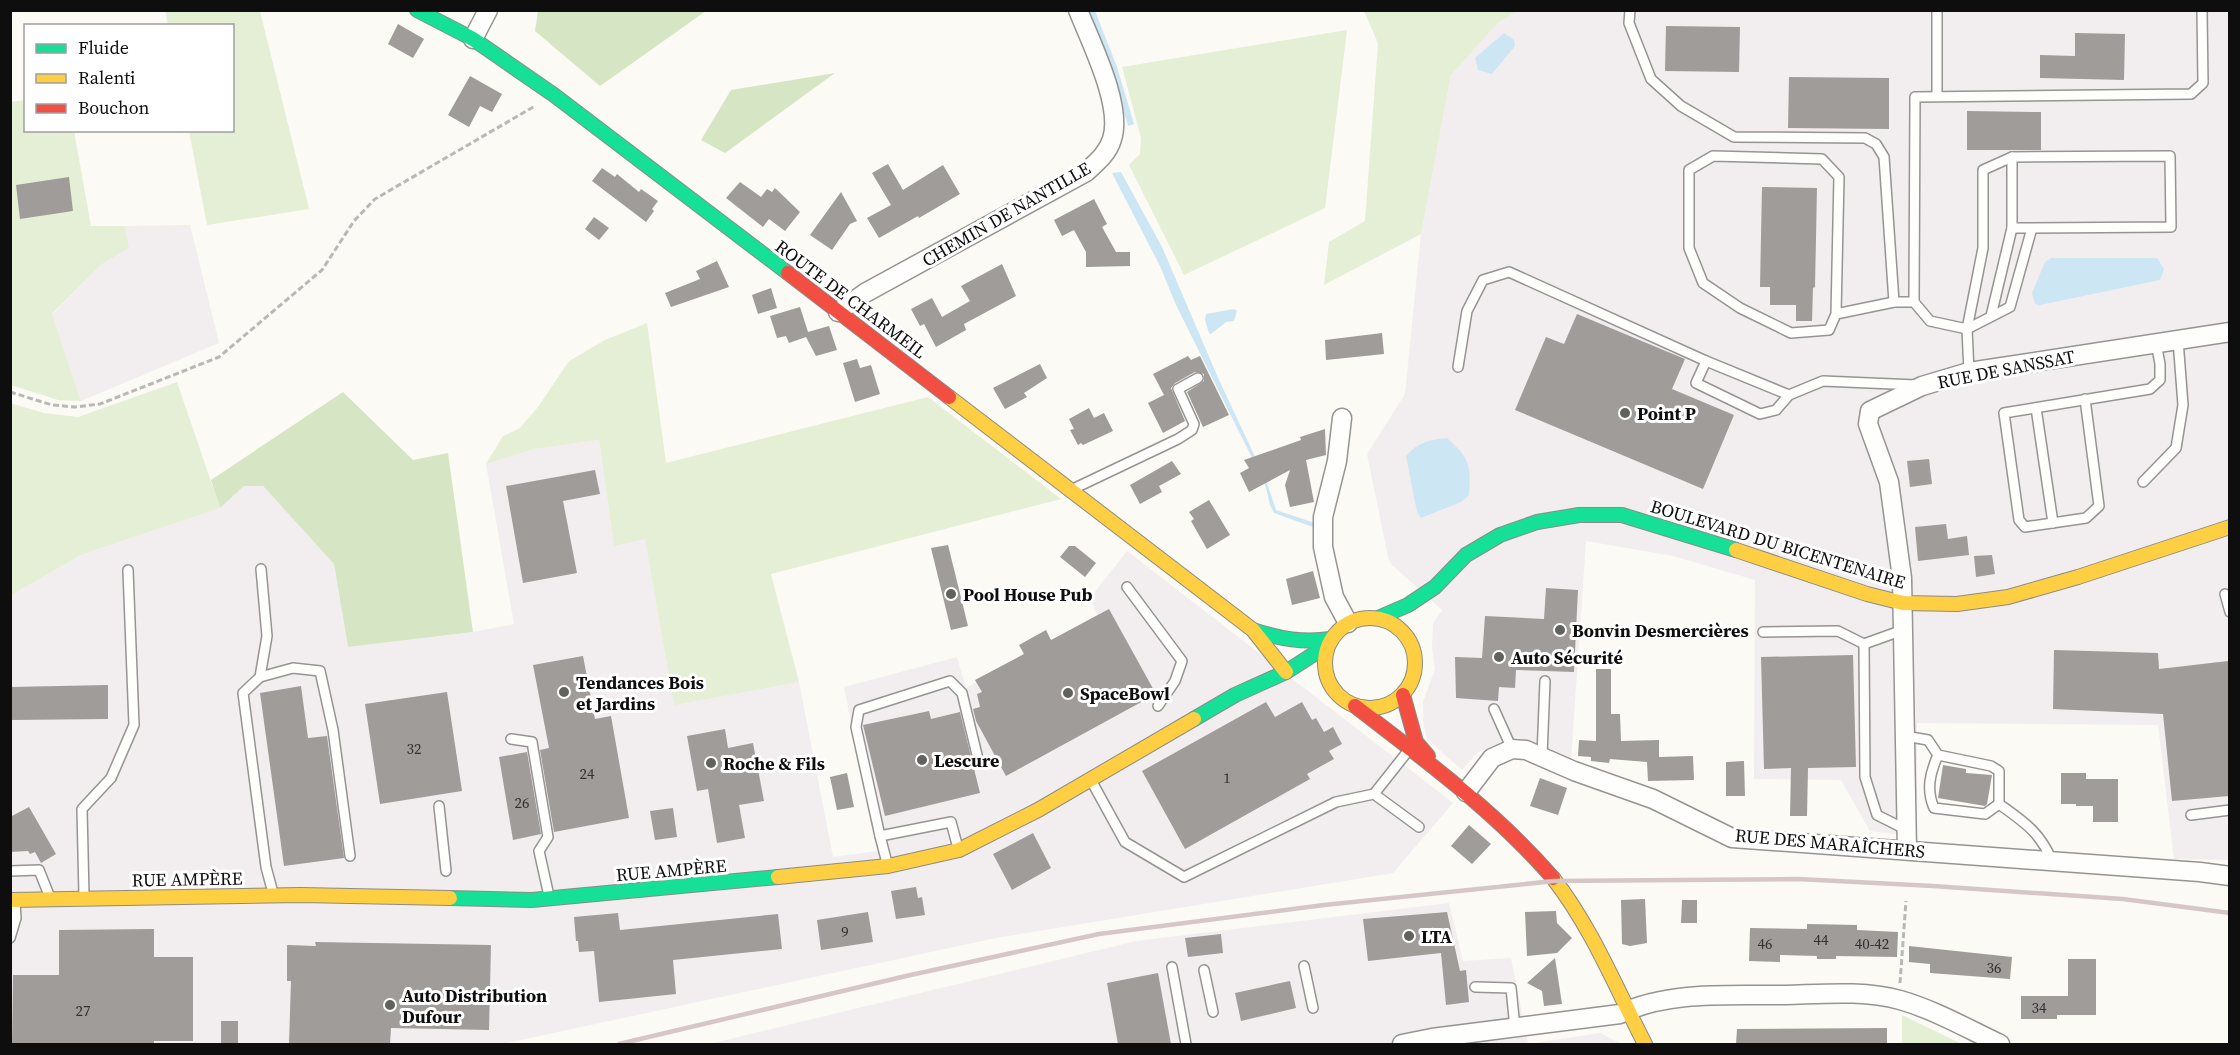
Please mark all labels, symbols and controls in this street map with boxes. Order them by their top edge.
legend [24,24,234,132]
text: Fluide [78,35,129,60]
text: Ralenti [78,65,135,90]
text: Bouchon [78,95,150,120]
street label: CHEMIN DE NANTILLE [917,155,1095,273]
street label: ROUTE DE CHARMEIL [770,234,932,364]
street label: RUE DE SANSSAT [1935,343,2077,395]
place label: Point P [1637,401,1696,426]
marker: Point P [1618,406,1632,420]
street label: BOULEVARD DU BICENTENAIRE [1648,493,1909,595]
place label: Pool House Pub [963,582,1092,607]
marker: Pool House Pub [944,587,958,601]
place label: Bonvin Desmercières [1572,618,1749,643]
marker: Bonvin Desmercières [1553,623,1567,637]
place label: Auto Sécurité [1511,645,1623,670]
marker: Auto Sécurité [1492,650,1506,664]
place label: Tendances Bois et Jardins [576,670,704,716]
place label: SpaceBowl [1080,681,1170,706]
marker: Tendances Bois et Jardins [557,685,571,699]
marker: SpaceBowl [1061,686,1075,700]
house number: 32 [406,738,422,759]
place label: Lescure [934,748,999,773]
place label: Roche & Fils [723,751,825,776]
marker: Lescure [915,753,929,767]
marker: Roche & Fils [704,756,718,770]
house number: 24 [579,763,595,784]
house number: 1 [1223,767,1231,788]
house number: 26 [514,792,530,813]
street label: RUE DES MARAÎCHERS [1734,822,1926,864]
street label: RUE AMPÈRE [615,853,727,887]
street label: RUE AMPÈRE [131,866,243,892]
house number: 9 [841,921,849,942]
place label: LTA [1421,924,1452,949]
marker: LTA [1402,929,1416,943]
house number: 44 [1813,929,1829,950]
house number: 46 [1757,933,1773,954]
house number: 40-42 [1855,933,1889,954]
house number: 36 [1986,957,2002,978]
place label: Auto Distribution Dufour [402,983,547,1029]
house number: 34 [2031,997,2047,1018]
marker: Auto Distribution Dufour [383,998,397,1012]
house number: 27 [75,1000,91,1021]

